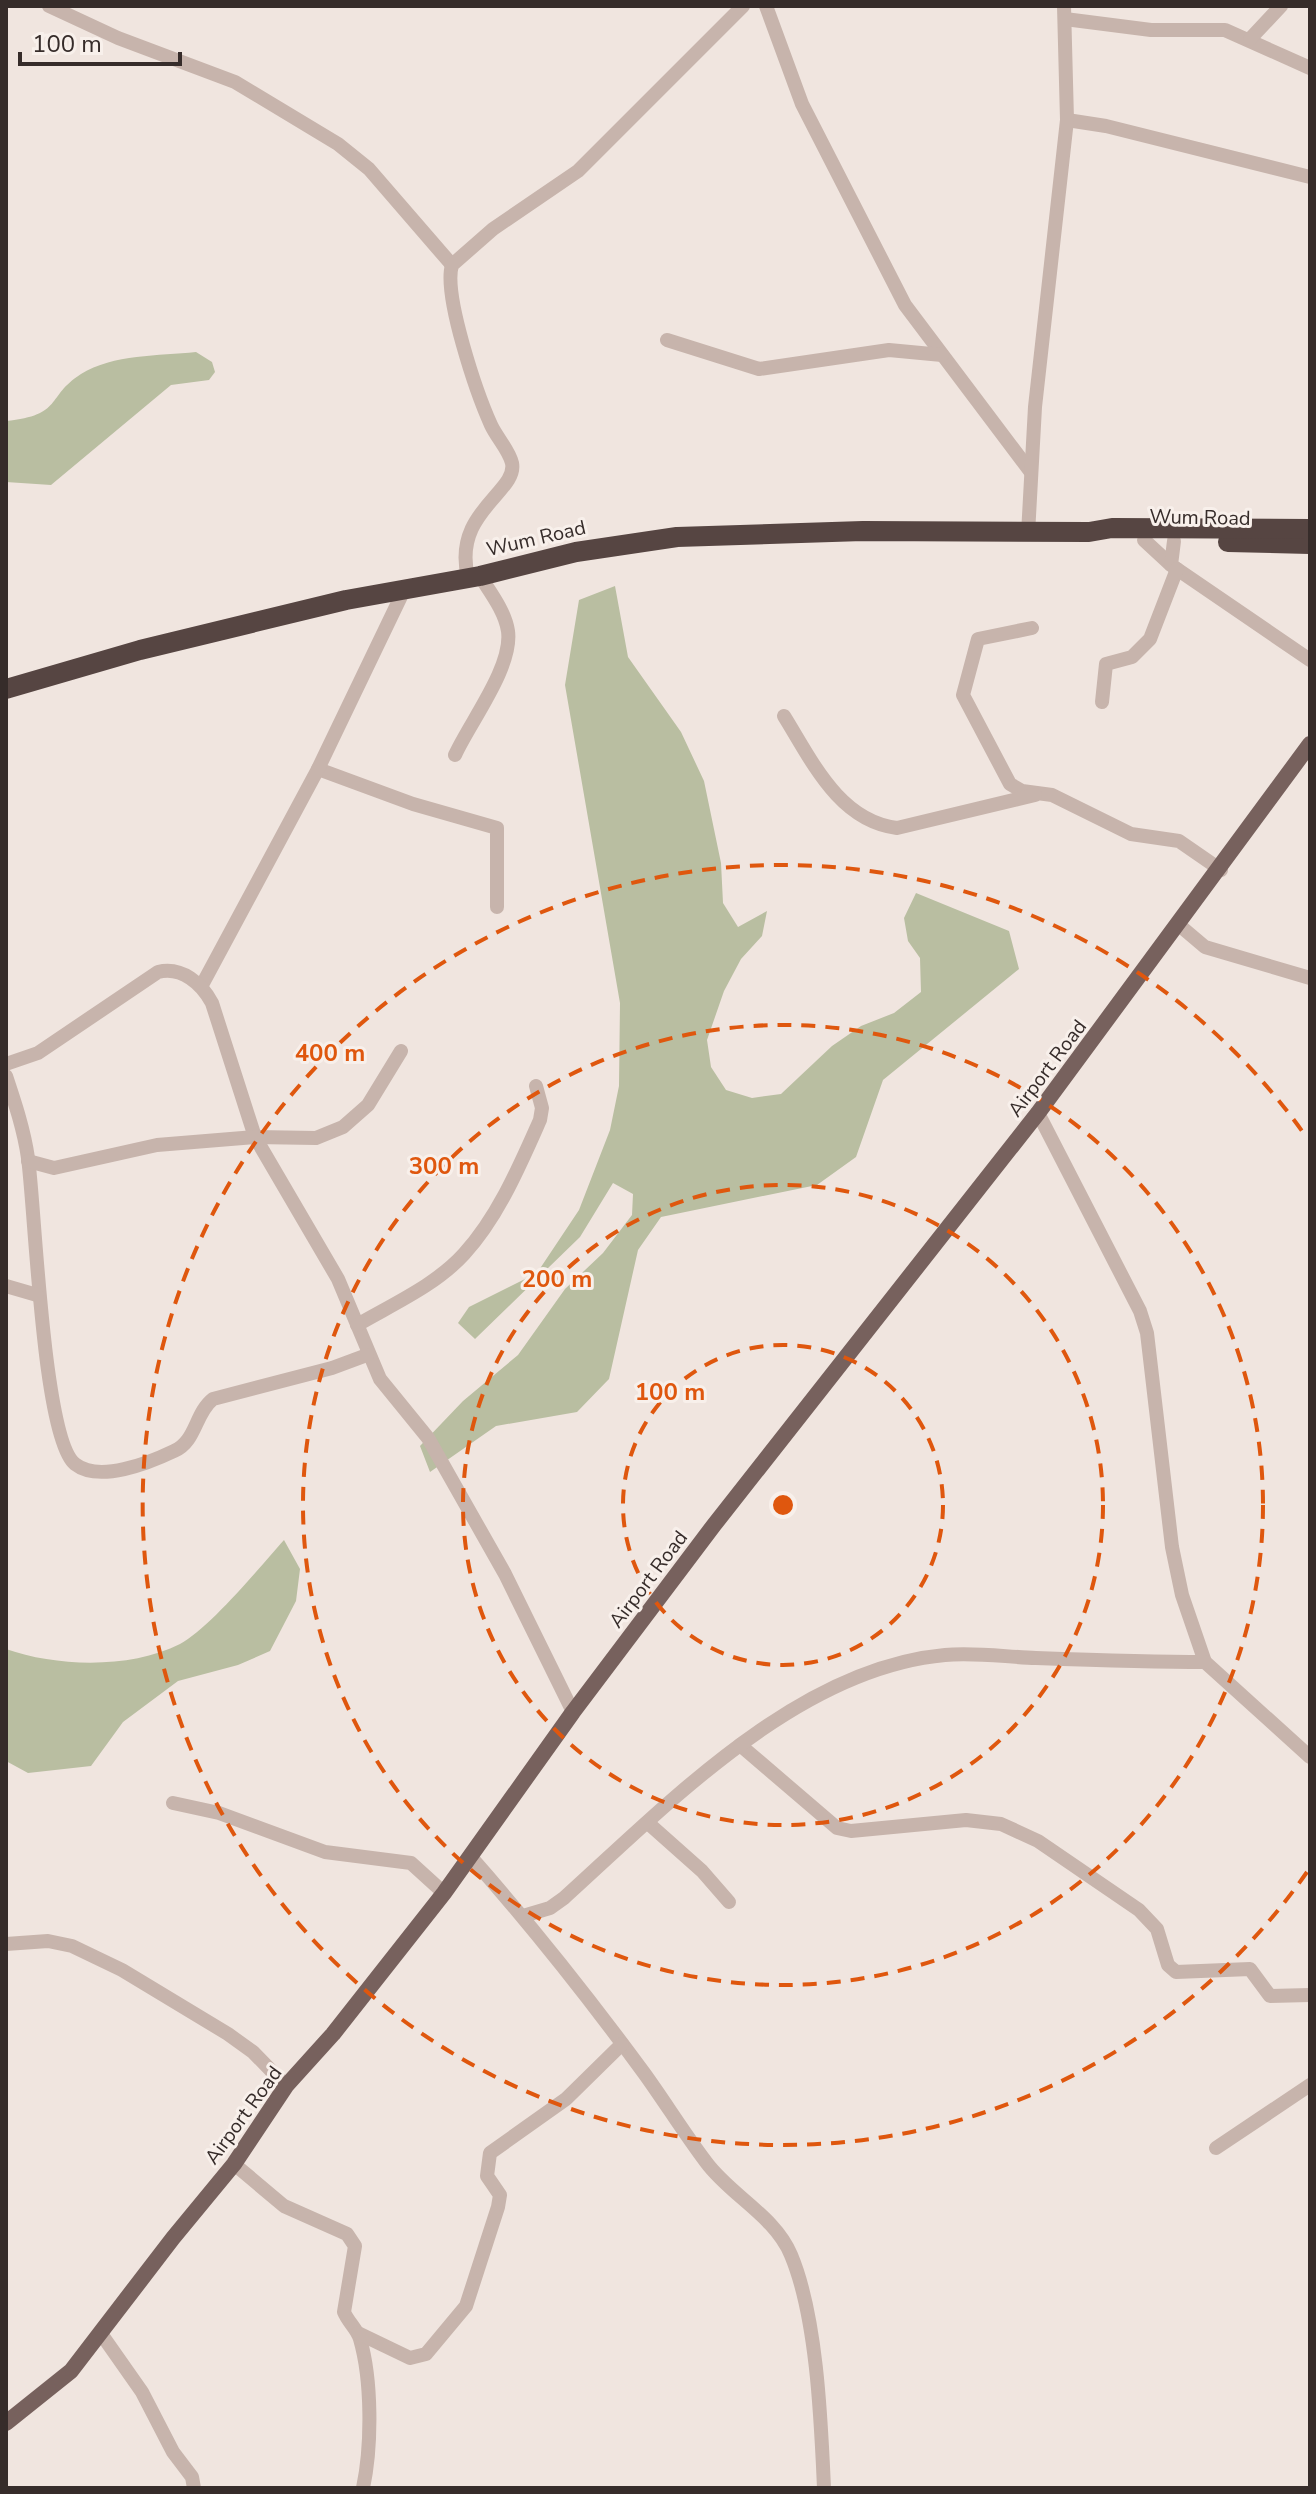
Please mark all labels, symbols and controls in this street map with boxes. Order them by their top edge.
scale bar [20,16,180,66]
text: 100 m [32,28,102,60]
street label: Wum Road [1149,503,1251,532]
street label: Wum Road [484,514,588,563]
street label: Airport Road [1002,1014,1093,1123]
text: 400 m [295,1037,365,1069]
text: 300 m [409,1150,479,1182]
text: 200 m [522,1263,592,1295]
text: 100 m [635,1376,705,1408]
centre of rings [769,1491,797,1519]
street label: Airport Road [603,1525,694,1634]
street label: Airport Road [199,2061,288,2170]

